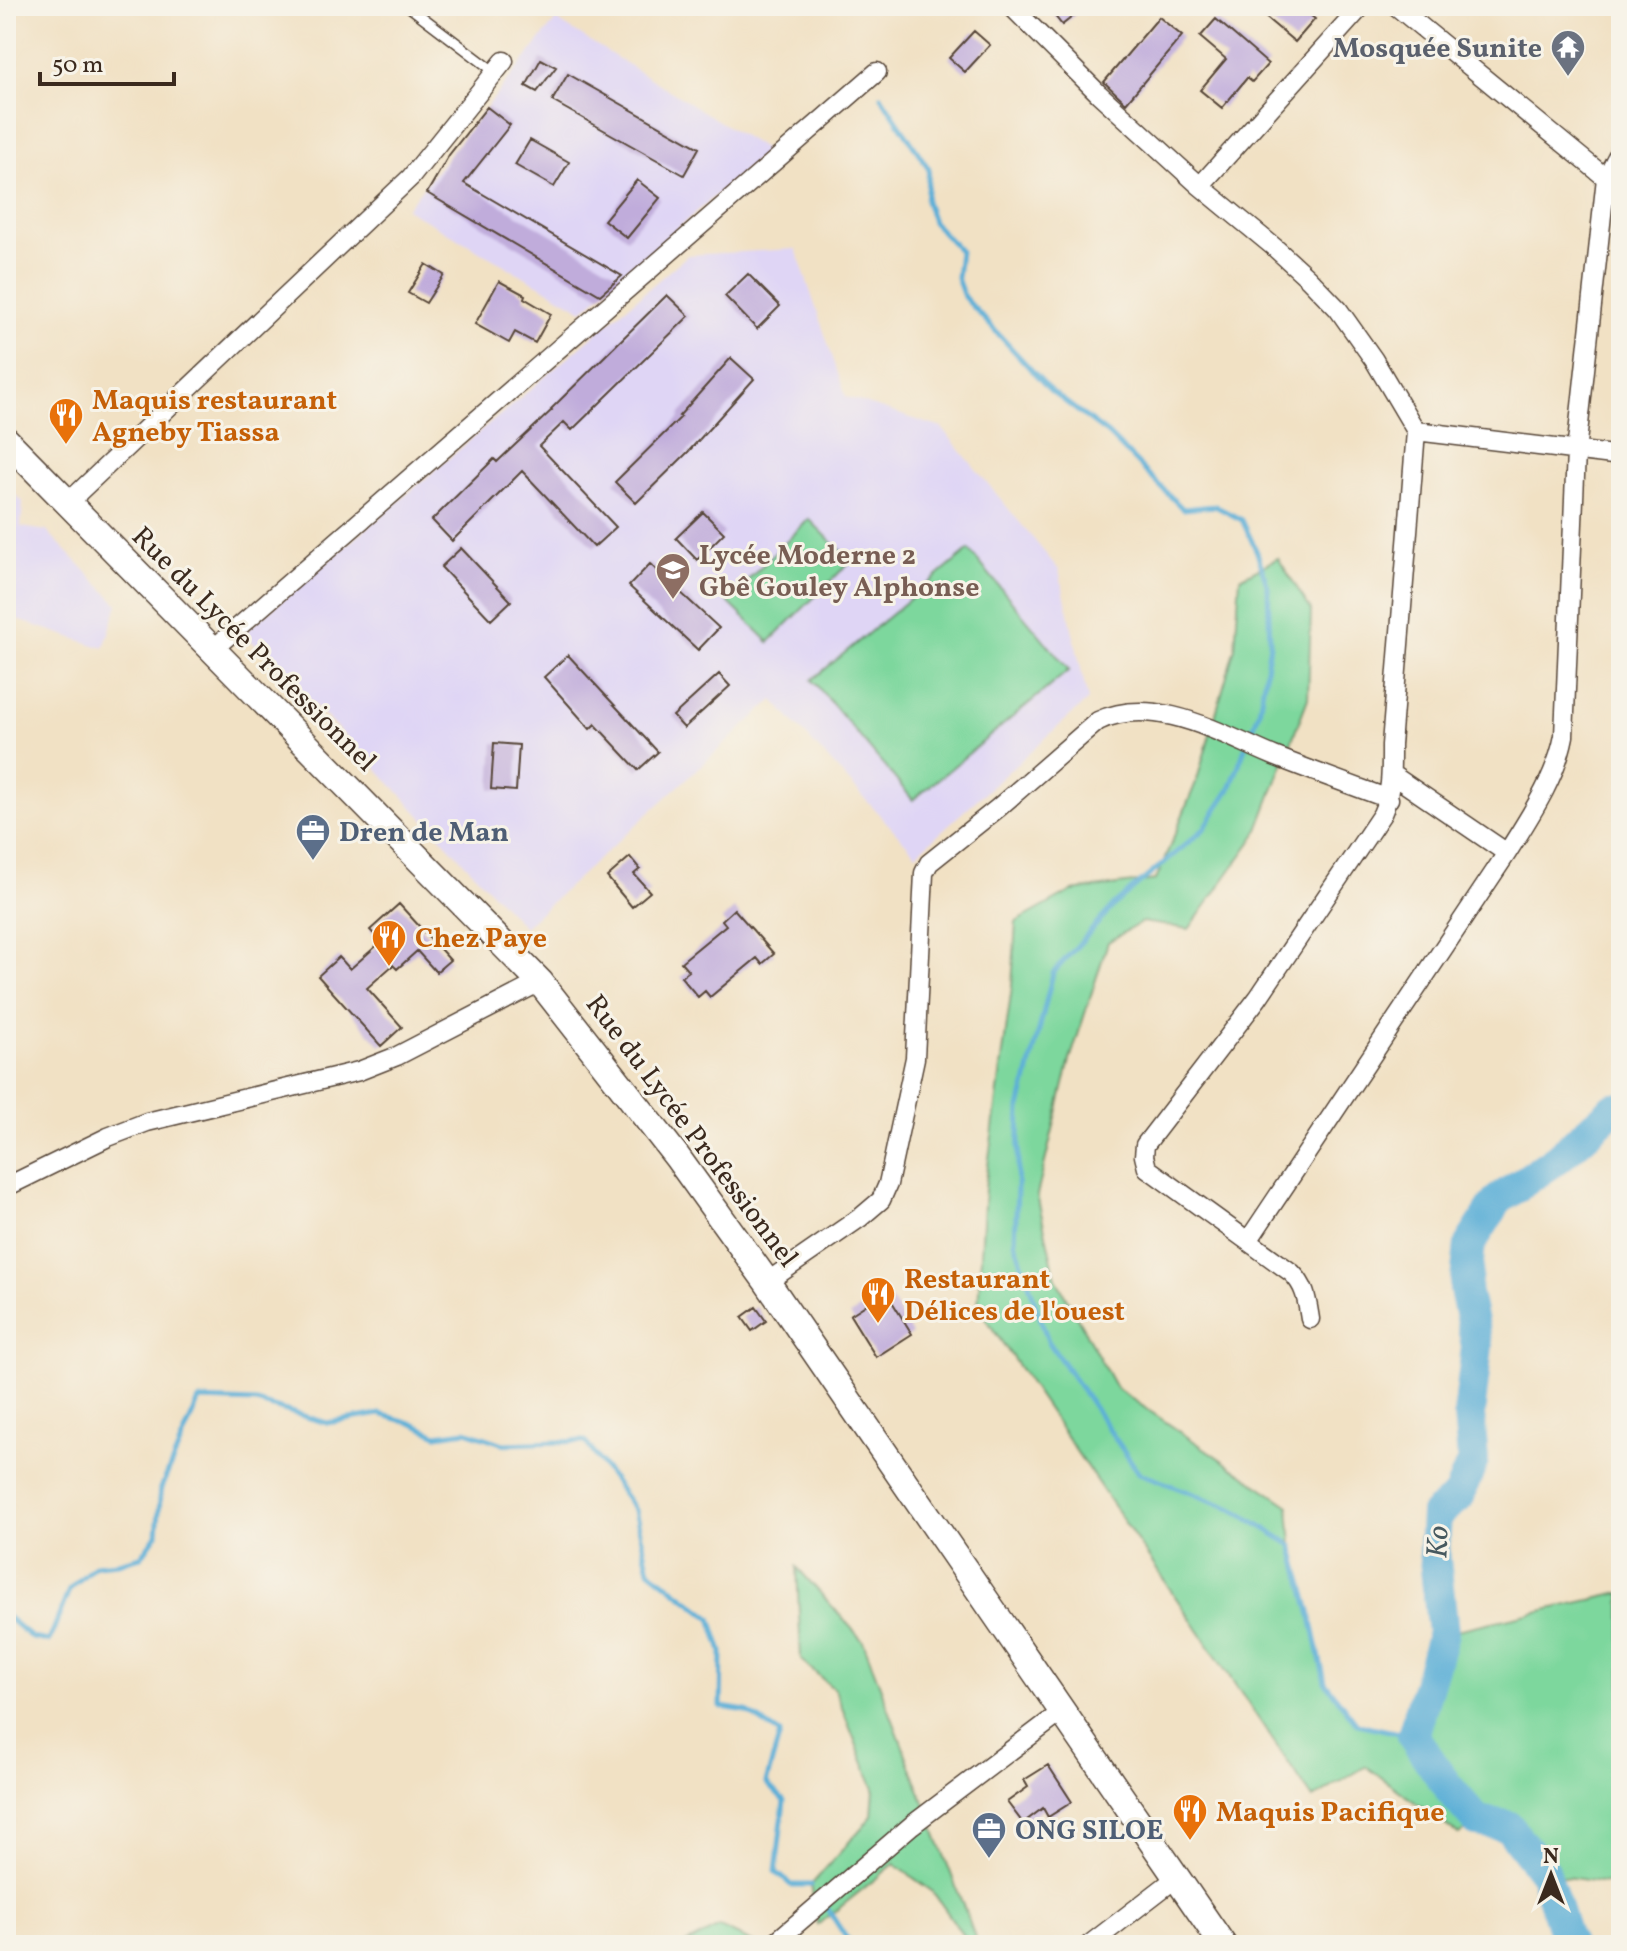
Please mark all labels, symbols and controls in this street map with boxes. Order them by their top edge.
temple icon: Mosquée Sunite [1549,28,1587,78]
place label: Mosquée Sunite [1333,30,1542,69]
scale bar [40,36,174,86]
text: 50 m [52,49,104,83]
place label: Maquis restaurant Agneby Tiassa [92,382,337,453]
restaurant icon: Maquis restaurant Agneby Tiassa [47,396,85,446]
street label: Rue du Lycée Professionnel [122,518,385,781]
place label: Lycée Moderne 2 Gbê Gouley Alphonse [699,537,980,608]
school or university icon: Lycée Moderne 2 Gbê Gouley Alphonse [654,551,692,601]
office icon: Dren de Man [294,812,332,862]
place label: Dren de Man [339,814,509,853]
restaurant icon: Chez Paye [370,918,408,968]
place label: Chez Paye [415,920,547,959]
street label: Rue du Lycée Professionnel [575,987,807,1276]
place label: Restaurant Délices de l'ouest [904,1261,1125,1332]
restaurant icon: Restaurant Délices de l'ouest [859,1275,897,1325]
water label: Ko [1417,1525,1461,1559]
restaurant icon: Maquis Pacifique [1171,1792,1209,1842]
place label: Maquis Pacifique [1216,1794,1445,1833]
office icon: ONG SILOE [970,1810,1008,1860]
place label: ONG SILOE [1015,1812,1163,1851]
north arrow [1511,1835,1591,1915]
text: N [1543,1842,1559,1873]

